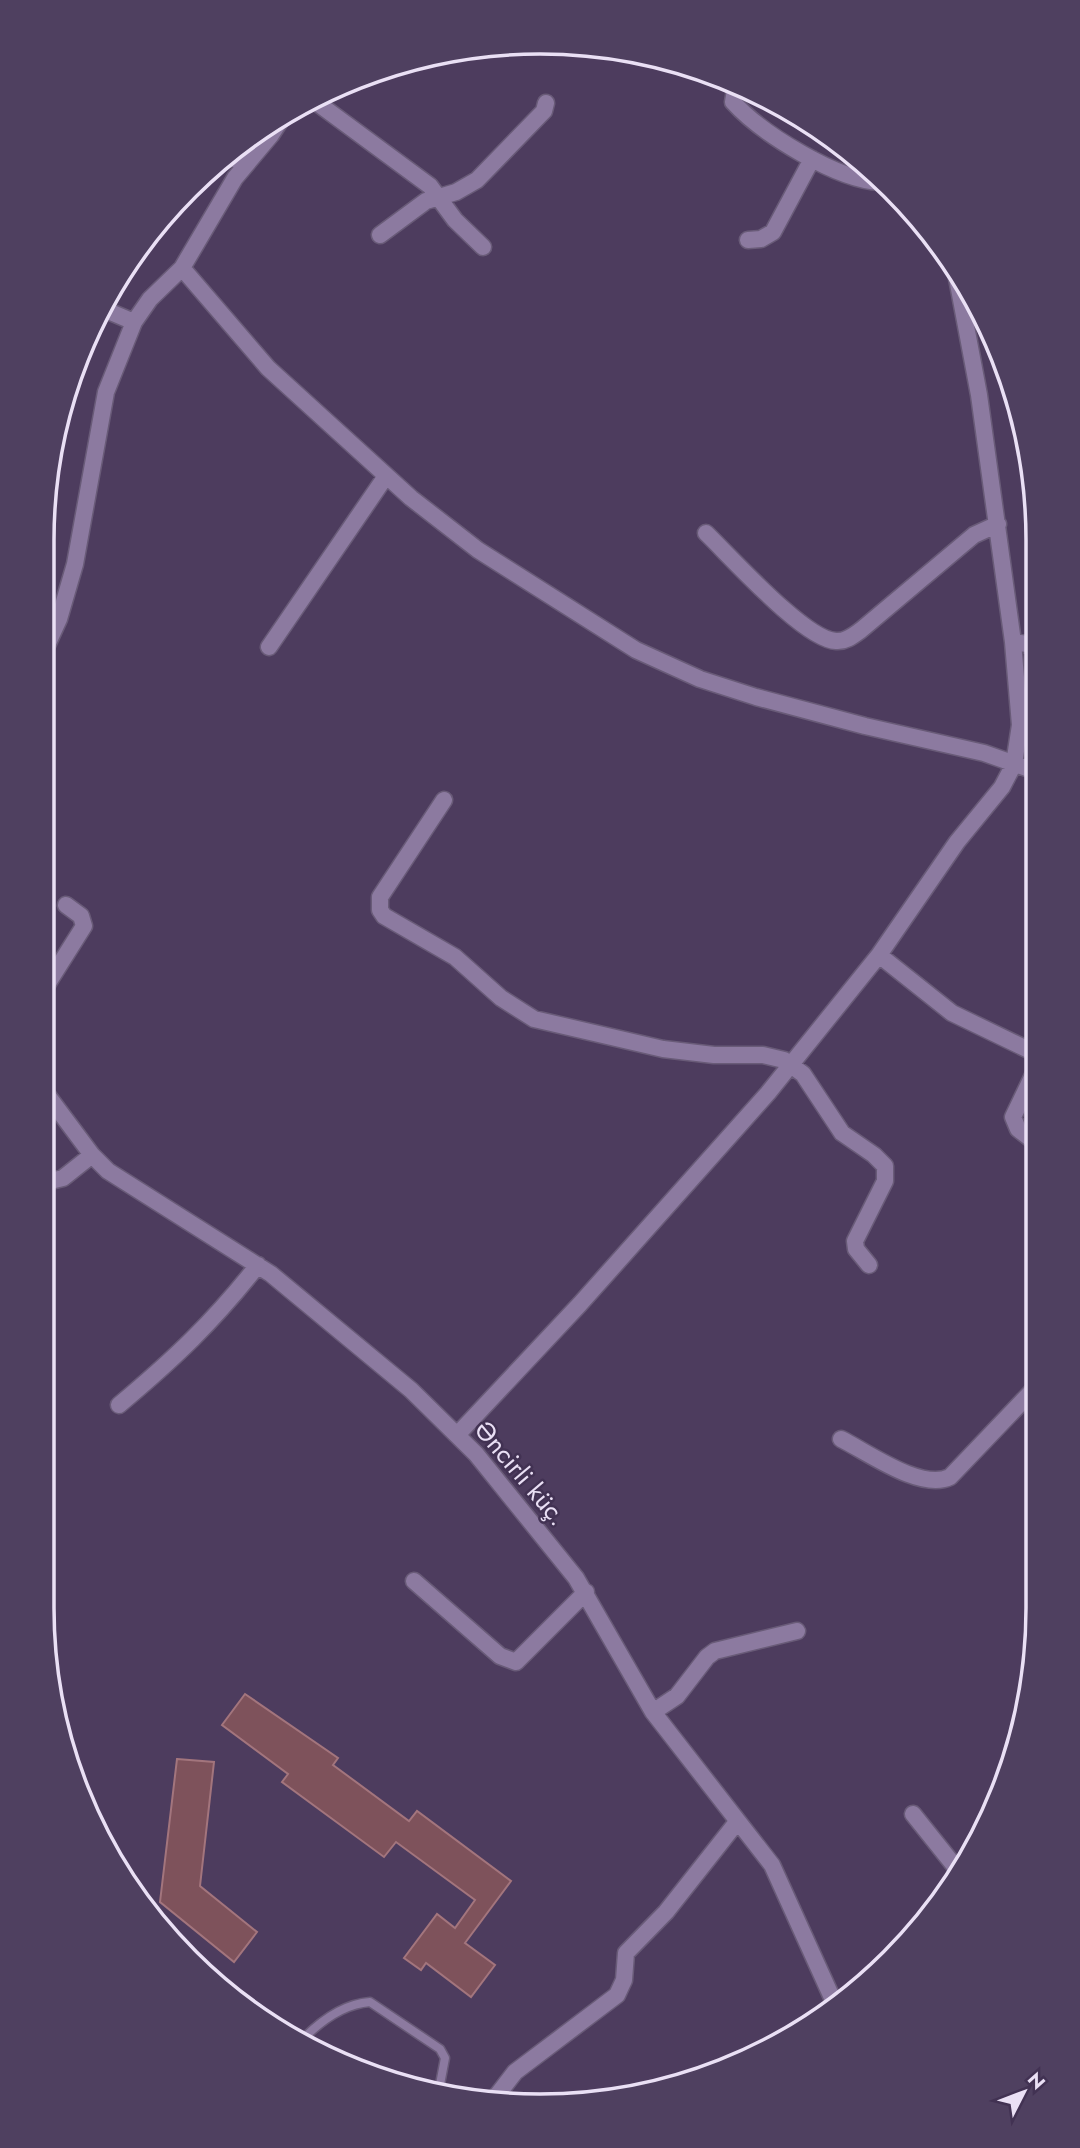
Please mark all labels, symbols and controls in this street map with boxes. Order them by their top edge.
street label: Əncirli küç. [466,1412,576,1534]
north arrow [989,2057,1059,2127]
text: N [1021,2066,1051,2096]

